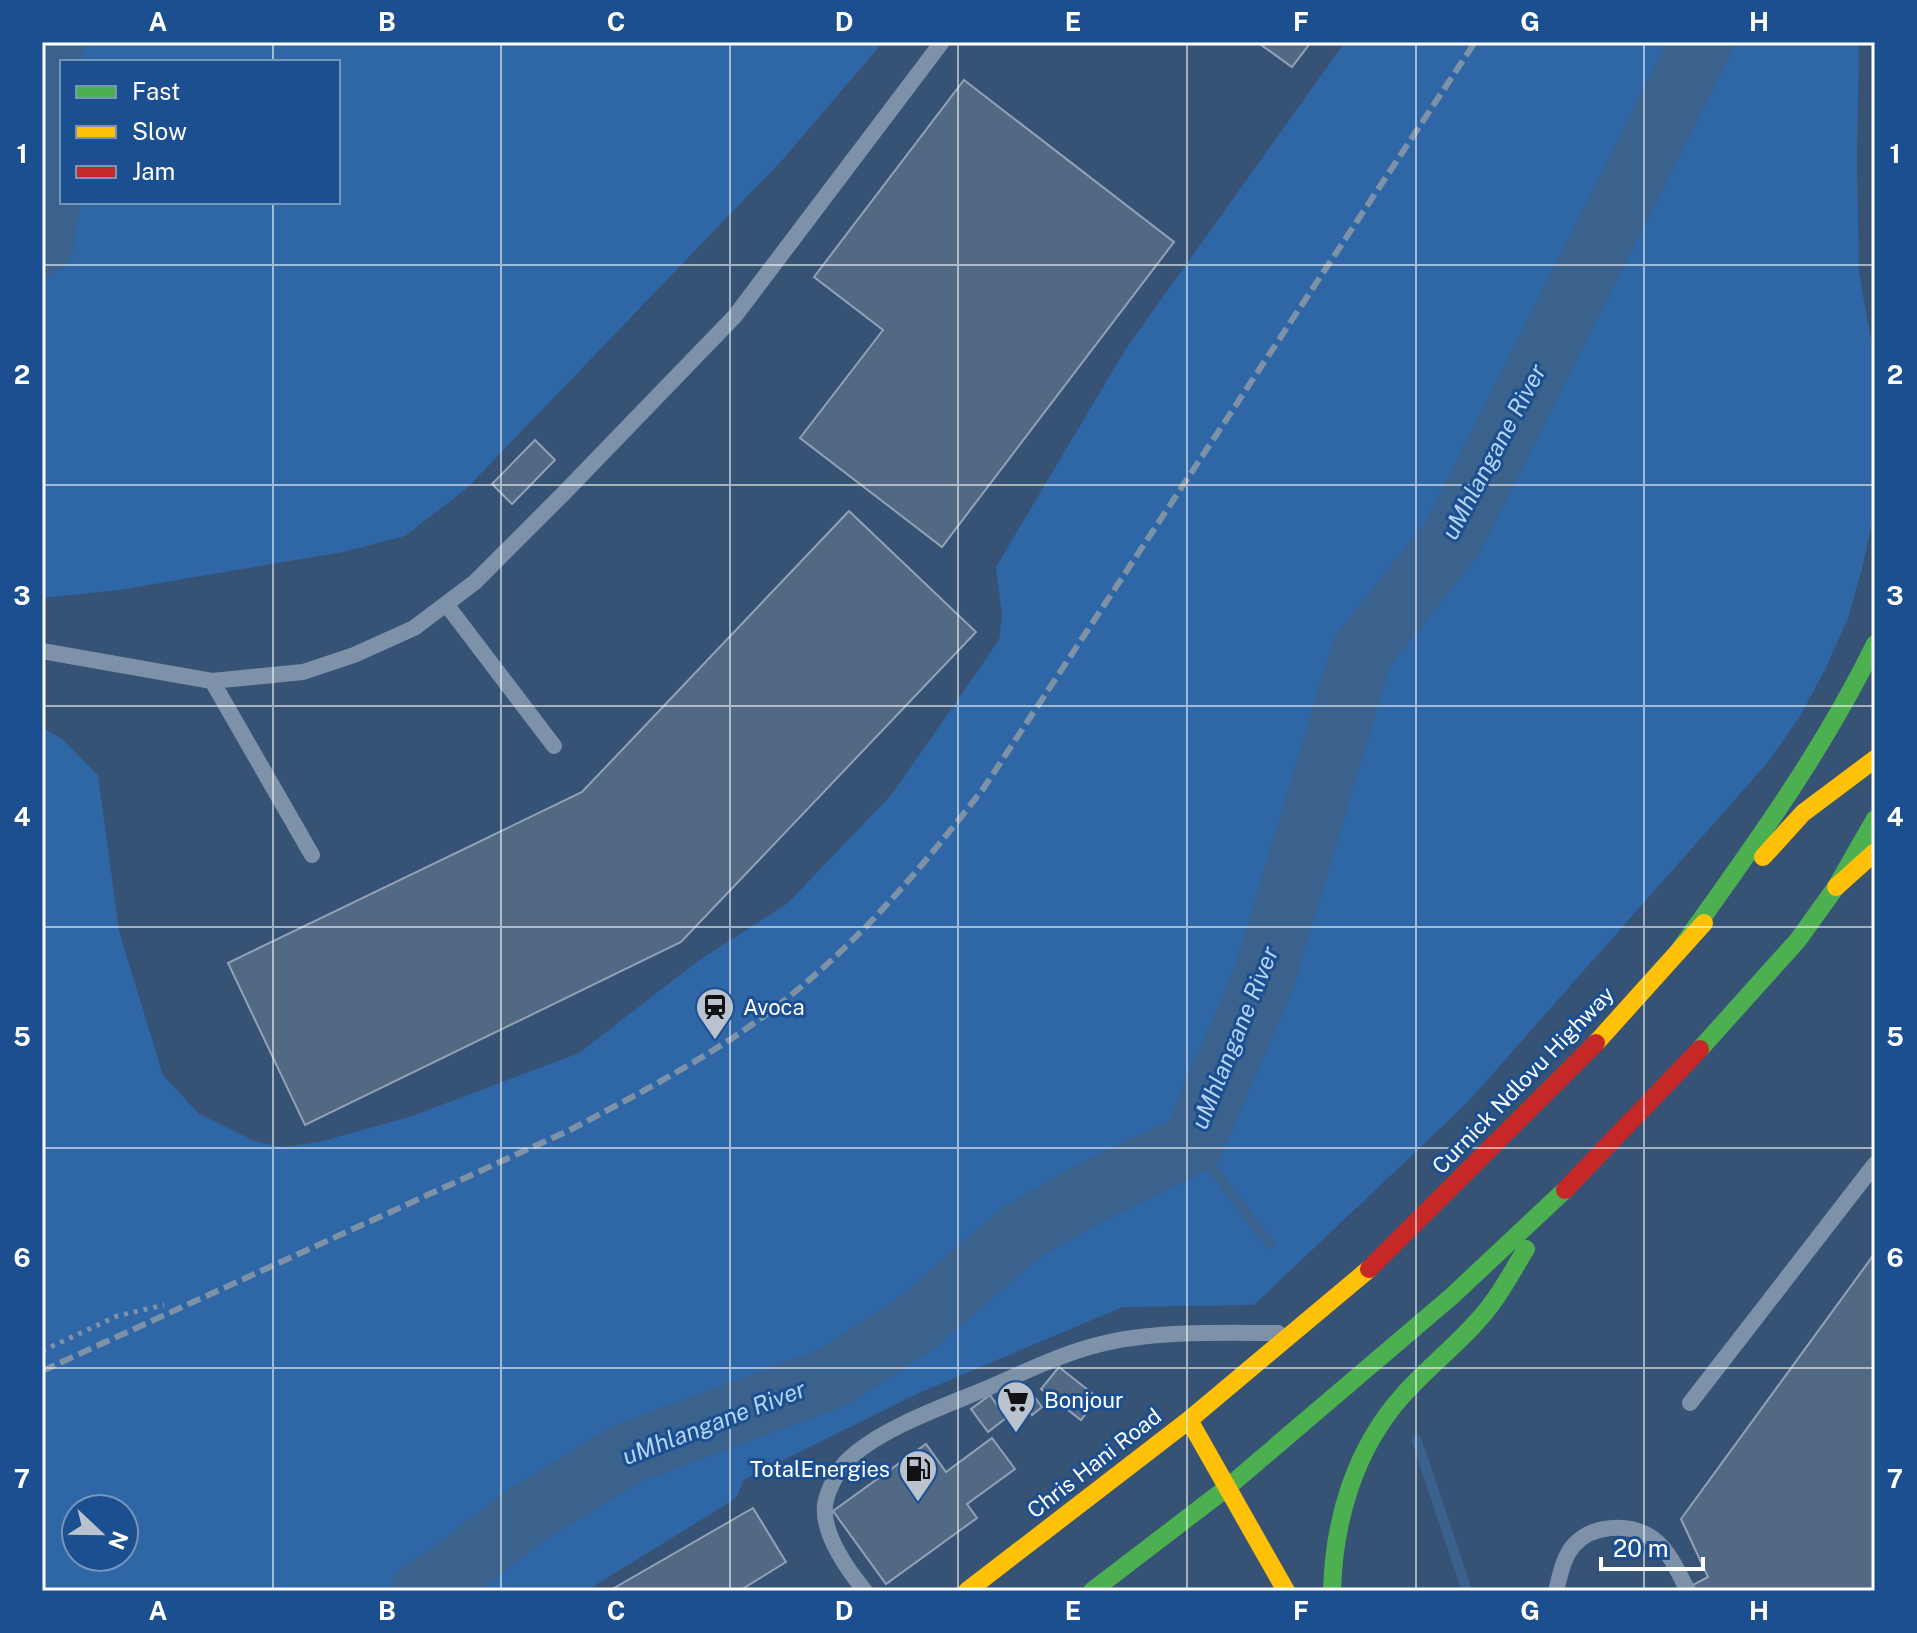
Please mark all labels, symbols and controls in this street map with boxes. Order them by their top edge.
text: A [149,6,168,37]
text: B [378,6,396,37]
text: C [607,6,625,37]
text: D [835,6,853,37]
text: E [1065,6,1081,37]
text: F [1293,6,1309,37]
text: G [1520,6,1540,37]
text: H [1749,6,1769,37]
legend [60,60,340,204]
text: Fast [132,77,180,105]
text: Slow [132,117,187,145]
text: 1 [16,138,28,169]
text: 1 [1889,138,1901,169]
text: Jam [132,157,175,185]
water label: uMhlangane River [1435,358,1552,544]
text: 2 [14,359,30,390]
text: 2 [1887,359,1903,390]
text: 3 [13,580,31,611]
text: 3 [1886,580,1904,611]
text: 4 [13,801,31,832]
text: 4 [1886,801,1904,832]
water label: uMhlangane River [1185,941,1284,1133]
street label: Curnick Ndlovu Highway [1427,981,1619,1179]
station icon: Avoca [694,986,736,1041]
place label: Avoca [743,994,805,1020]
text: 5 [13,1021,31,1052]
text: 5 [1886,1021,1904,1052]
text: 6 [13,1242,31,1273]
text: 6 [1886,1242,1904,1273]
water label: uMhlangane River [618,1374,810,1470]
supermarket icon: Bonjour [995,1379,1037,1434]
place label: Bonjour [1044,1387,1124,1413]
street label: Chris Hani Road [1022,1403,1166,1523]
fuel station icon: TotalEnergies [897,1448,939,1503]
place label: TotalEnergies [750,1456,890,1482]
text: 7 [14,1463,30,1494]
text: 7 [1887,1463,1903,1494]
north arrow [60,1493,140,1573]
scale bar [1601,1521,1703,1571]
text: N [103,1528,134,1553]
text: 20 m [1613,1534,1669,1562]
text: A [149,1595,168,1626]
text: B [378,1595,396,1626]
text: C [607,1595,625,1626]
text: D [835,1595,853,1626]
text: E [1065,1595,1081,1626]
text: F [1293,1595,1309,1626]
text: G [1520,1595,1540,1626]
text: H [1749,1595,1769,1626]

